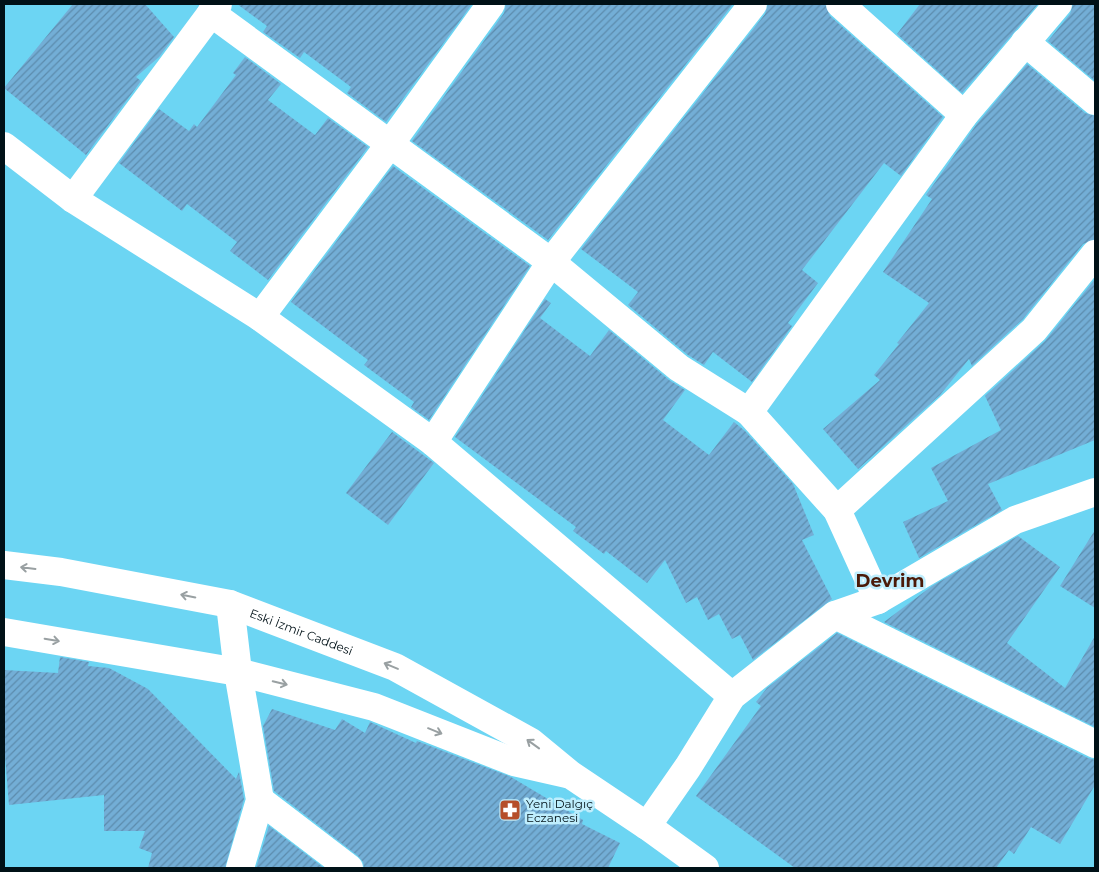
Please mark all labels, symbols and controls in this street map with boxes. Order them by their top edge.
one-way arrow [20,563,36,573]
district label: Devrim [856,570,924,592]
one-way arrow [180,591,196,600]
street label: Eski İzmir Caddesi [248,605,355,658]
one-way arrow [43,635,59,645]
one-way arrow [384,661,399,671]
one-way arrow [272,679,288,688]
one-way arrow [427,727,442,736]
one-way arrow [526,739,540,749]
place label: Yeni Dalgıç Eczanesi [526,796,593,825]
pharmacy icon: Yeni Dalgıç Eczanesi [498,798,522,822]

